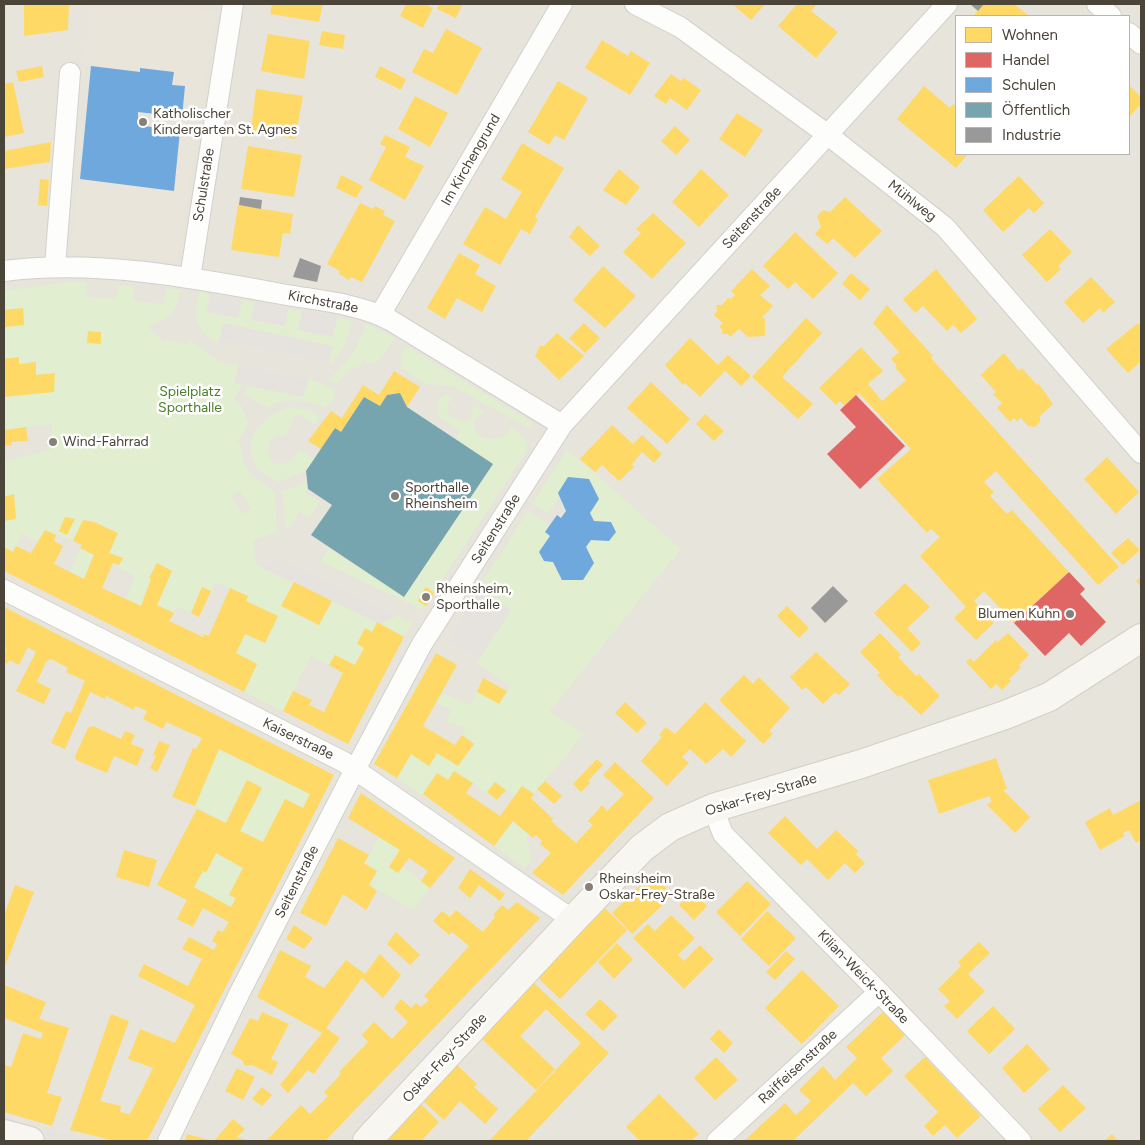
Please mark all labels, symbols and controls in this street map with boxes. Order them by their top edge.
legend [955,15,1130,155]
text: Wohnen [1002,26,1058,44]
text: Handel [1002,51,1050,69]
text: Schulen [1002,76,1056,94]
text: Öffentlich [1002,101,1070,119]
place label: Katholischer Kindergarten St. Agnes [153,106,297,138]
street label: Im Kirchengrund [438,111,504,209]
marker: Katholischer Kindergarten St. Agnes [137,116,149,128]
text: Industrie [1002,126,1061,144]
street label: Schulstraße [190,147,218,223]
street label: Mühlweg [884,177,940,225]
street label: Seitenstraße [719,183,785,253]
street label: Kirchstraße [286,287,360,317]
park label: Spielplatz Sporthalle [158,384,222,417]
place label: Wind-Fahrrad [63,434,149,450]
marker: Wind-Fahrrad [47,436,59,448]
place label: Sporthalle Rheinsheim [405,480,477,512]
marker: Sporthalle Rheinsheim [389,490,401,502]
street label: Seitenstraße [468,491,524,567]
place label: Rheinsheim, Sporthalle [436,581,512,614]
marker: Rheinsheim, Sporthalle [420,591,432,603]
place label: Blumen Kuhn [978,606,1060,622]
marker: Blumen Kuhn [1064,608,1076,620]
street label: Kaiserstraße [260,715,336,763]
street label: Oskar-Frey-Straße [703,770,819,820]
street label: Seitenstraße [271,843,323,921]
place label: Rheinsheim Oskar-Frey-Straße [599,871,715,904]
marker: Rheinsheim Oskar-Frey-Straße [583,881,595,893]
street label: Kilian-Weick-Straße [814,927,912,1027]
street label: Oskar-Frey-Straße [399,1010,491,1106]
street label: Raiffeisenstraße [755,1026,841,1108]

